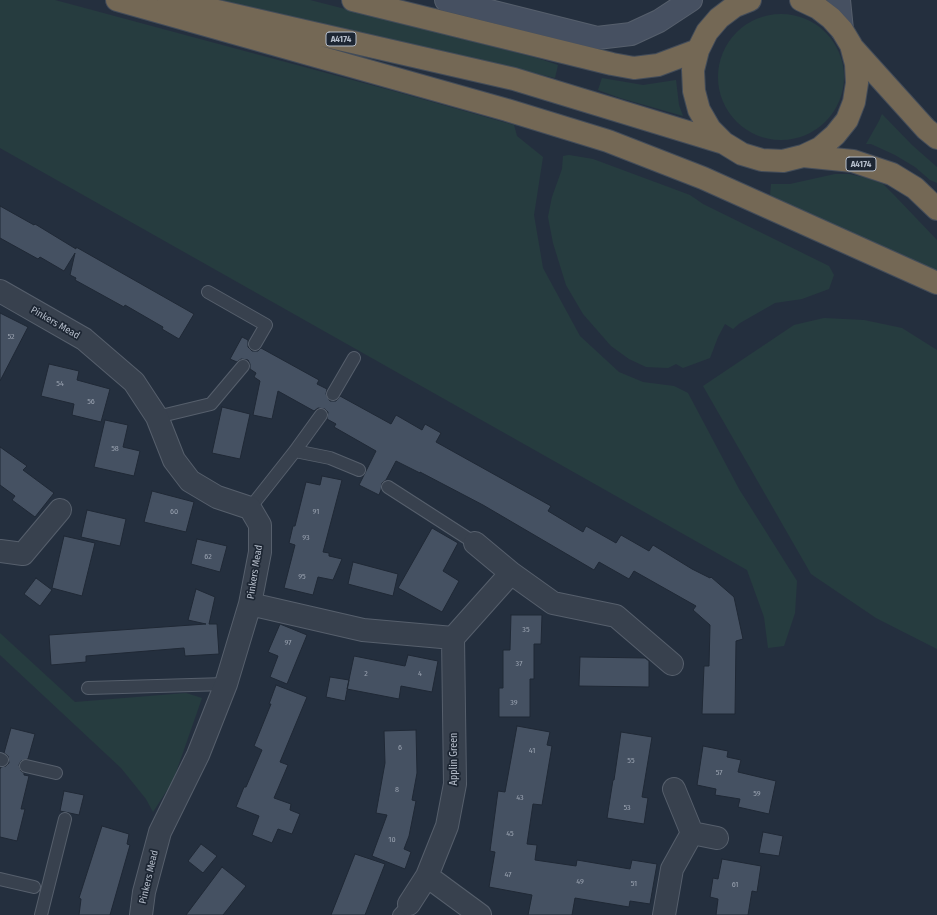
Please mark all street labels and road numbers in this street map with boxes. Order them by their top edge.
road number: A4174 [326,32,356,46]
road number: A4174 [846,157,876,171]
street label: Pinkers Mead [28,304,82,342]
street label: Pinkers Mead [245,544,265,600]
street label: Applin Green [448,733,460,785]
street label: Pinkers Mead [137,849,161,905]

